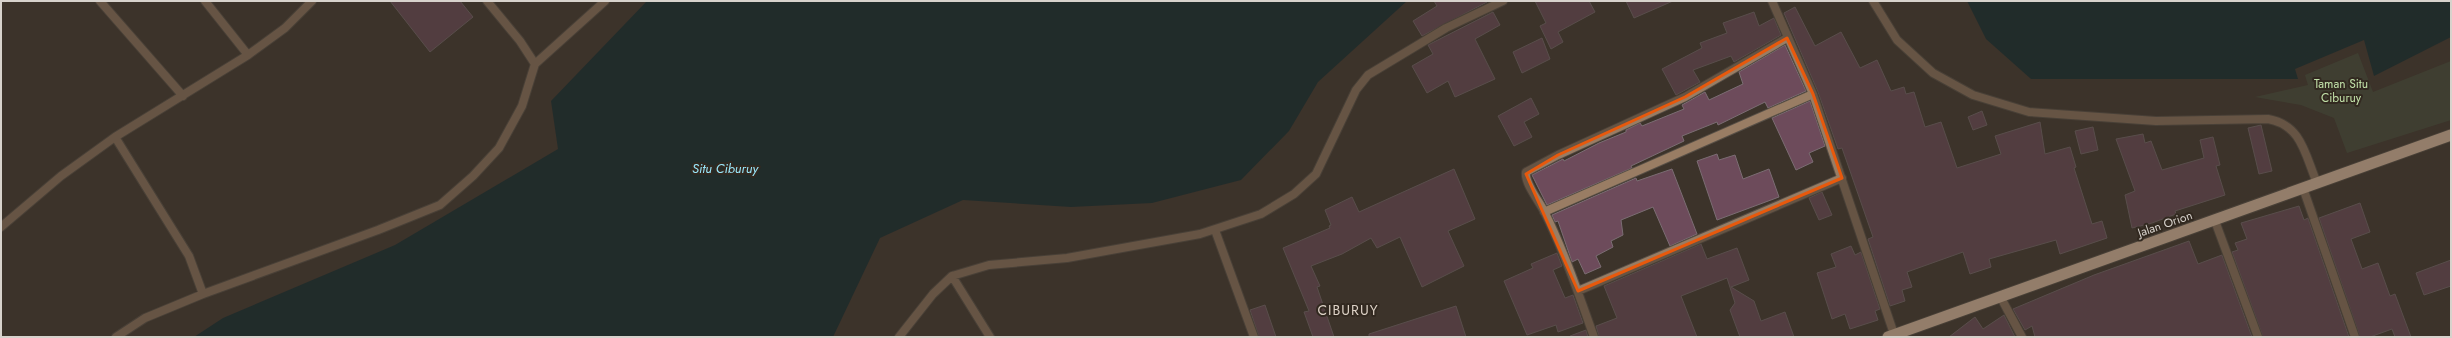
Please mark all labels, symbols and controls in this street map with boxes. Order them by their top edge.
park label: Taman Situ Ciburuy [2314,75,2368,107]
water label: Situ Ciburuy [692,159,759,178]
street label: Jalan Orion [2133,206,2195,242]
district label: CIBURUY [1317,300,1379,320]

